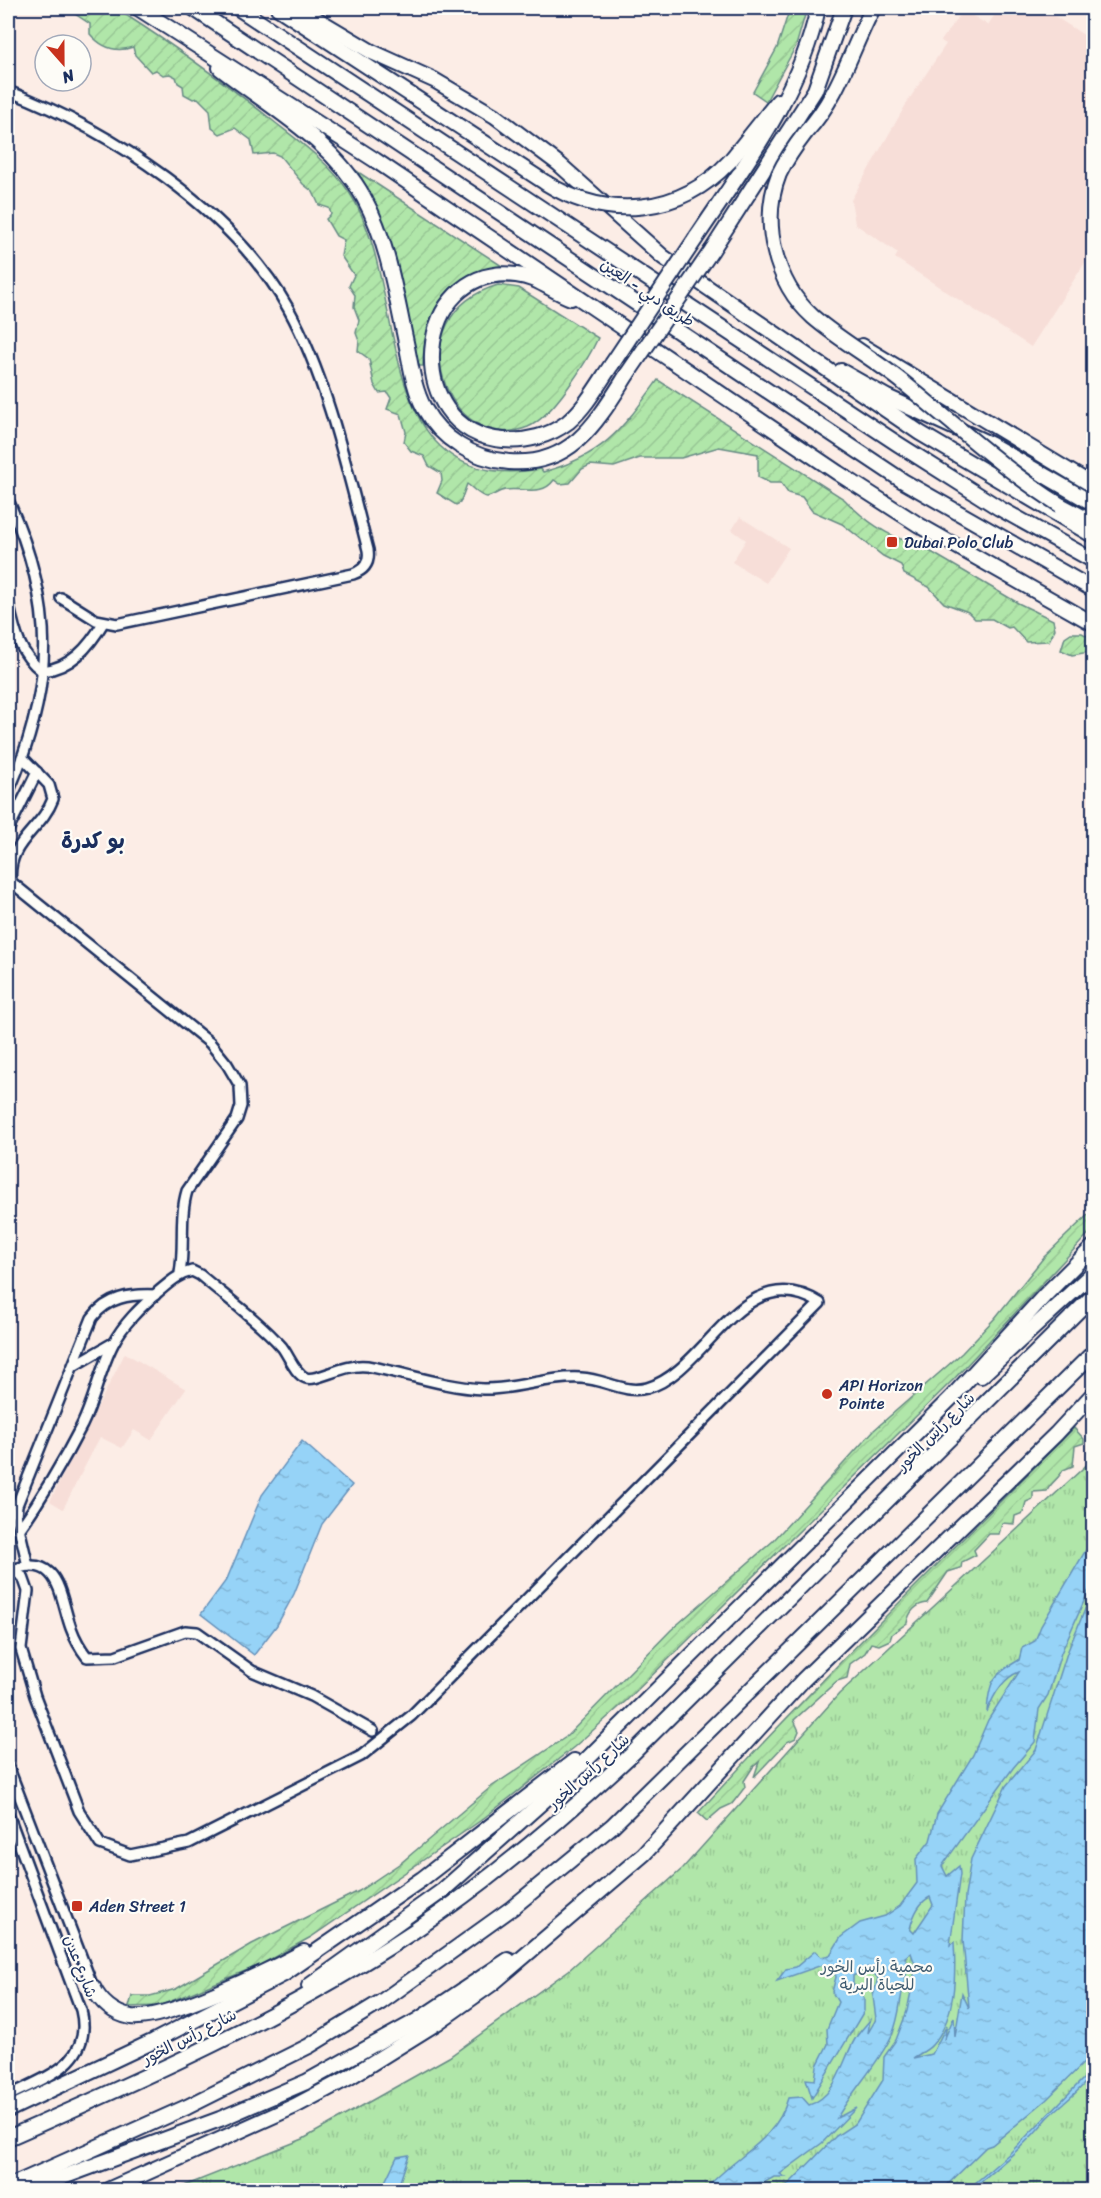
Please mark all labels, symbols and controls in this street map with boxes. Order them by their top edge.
north arrow [33,33,93,93]
text: N [57,61,80,92]
street label: طريق دبي - العين [594,250,701,335]
place label: Dubai Polo Club [904,528,1014,557]
marker: Dubai Polo Club [885,535,899,549]
district label: بو كدرة [61,821,125,860]
place label: API Horizon Pointe [838,1371,923,1418]
street label: شارع رأس الخور [887,1385,982,1480]
marker: API Horizon Pointe [820,1387,834,1401]
street label: شارع رأس الخور [539,1726,637,1818]
place label: Aden Street 1 [88,1892,186,1921]
marker: Aden Street 1 [70,1899,84,1913]
street label: شارع عدن [55,1930,106,2002]
park label: محمية رأس الخور للحياة البرية [819,1952,933,1999]
street label: شارع رأس الخور [135,2000,242,2074]

